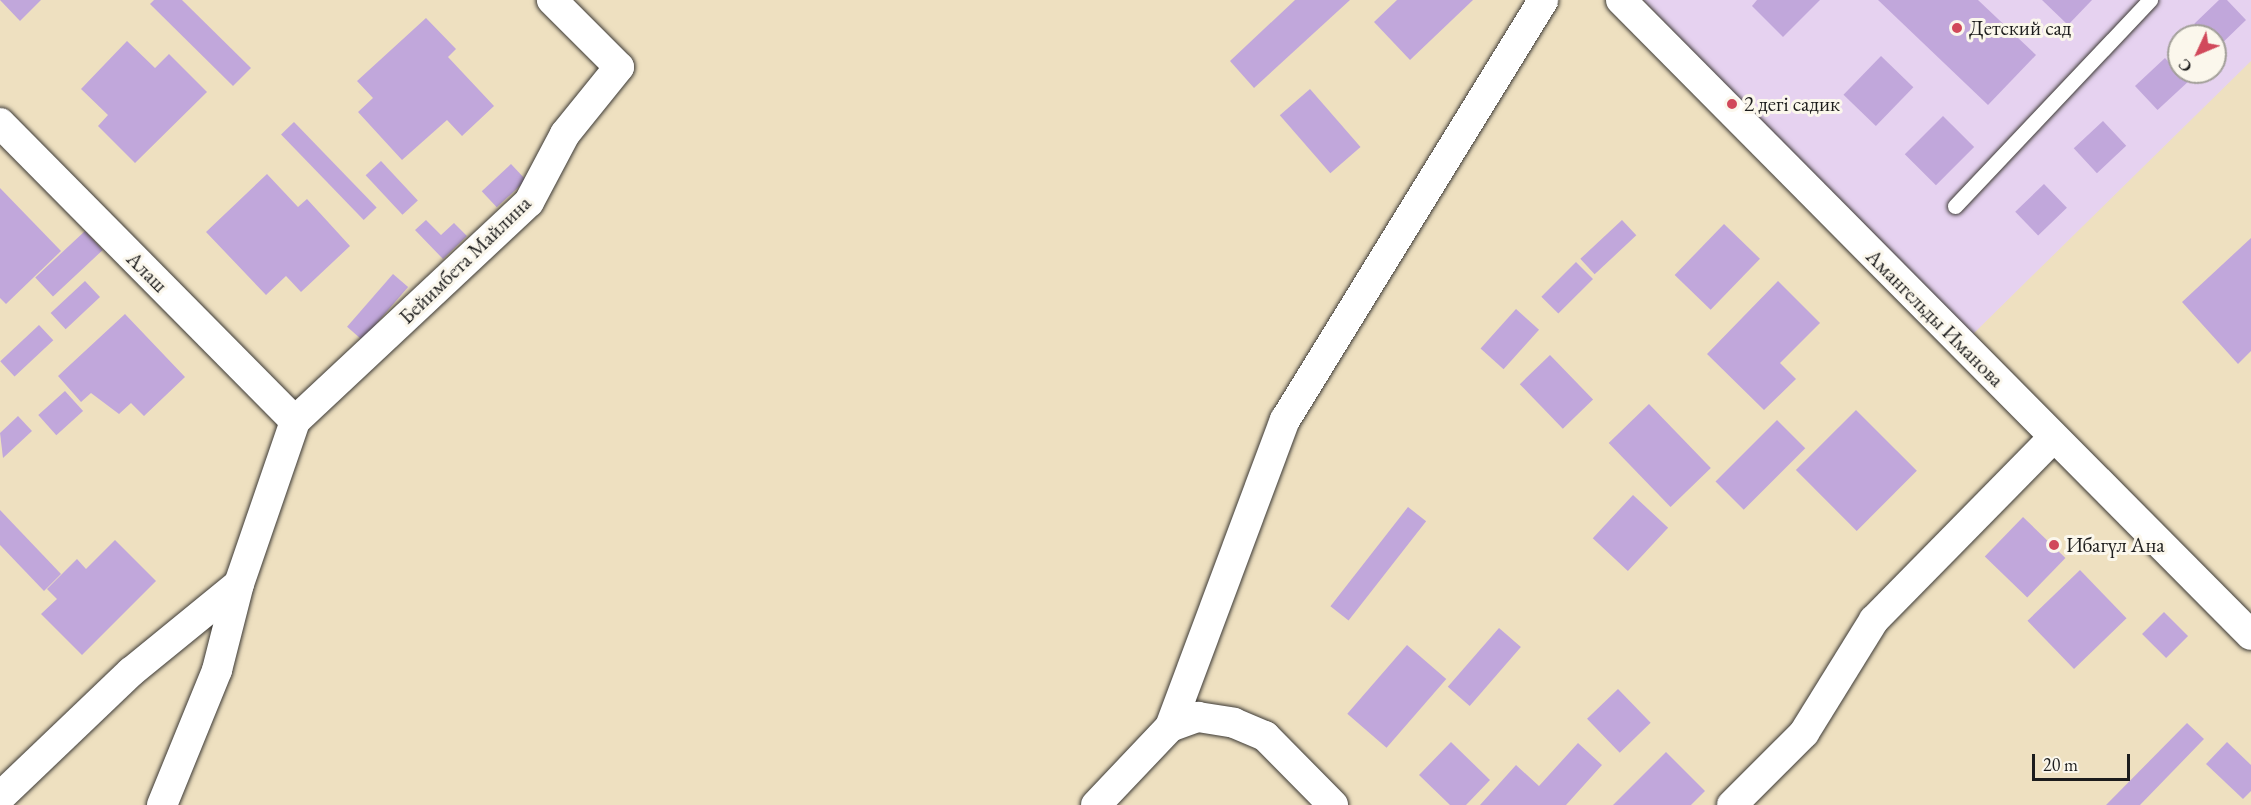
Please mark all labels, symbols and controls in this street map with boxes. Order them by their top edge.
place label: Детский сад [1969,15,2071,41]
marker: Детский сад [1950,21,1964,35]
north arrow [2167,24,2227,84]
text: С [2174,54,2197,77]
place label: 2 дегі садик [1744,91,1840,117]
marker: 2 дегі садик [1725,97,1739,111]
street label: Бейимбета Майлина [394,191,536,329]
street label: Амангельды Иманова [1861,244,2009,392]
street label: Алаш [121,246,173,298]
place label: Ибагүл Ана [2066,532,2165,558]
marker: Ибагүл Ана [2047,538,2061,552]
scale bar [2035,742,2132,780]
text: 20 m [2043,753,2078,776]

